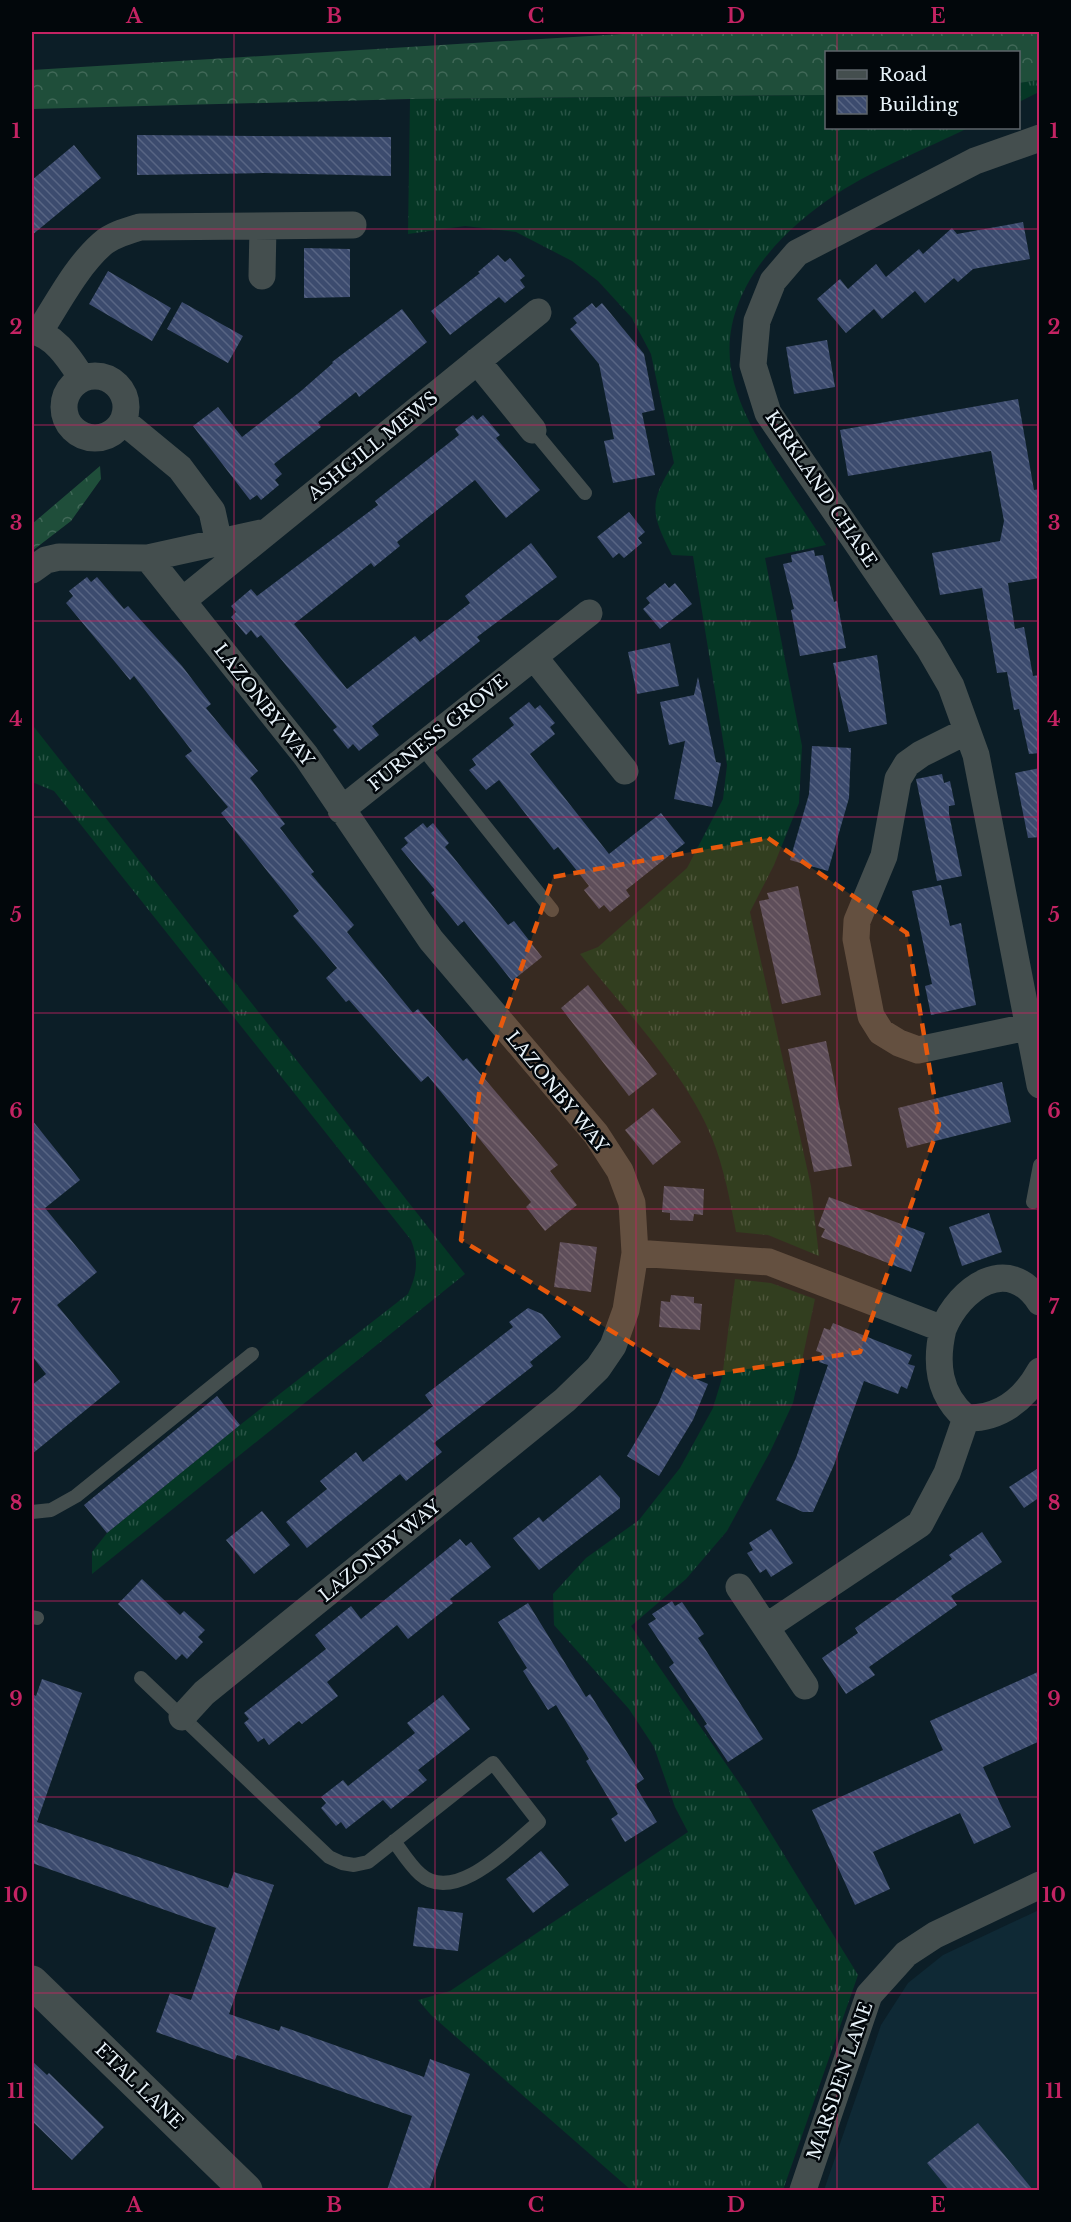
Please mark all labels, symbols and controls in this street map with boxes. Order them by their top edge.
text: A [125,4,143,28]
text: B [326,4,342,28]
text: C [528,4,544,28]
text: D [727,4,745,28]
text: E [930,4,946,28]
legend [825,51,1020,129]
text: Road [879,64,927,86]
text: Building [879,94,958,116]
text: 1 [12,119,21,143]
text: 1 [1050,119,1059,143]
text: 2 [9,315,23,339]
text: 2 [1047,315,1061,339]
street label: ASHGILL MEWS [303,387,443,506]
street label: KIRKLAND CHASE [761,407,881,571]
text: 3 [10,511,22,535]
text: 3 [1048,511,1060,535]
street label: LAZONBY WAY [209,639,319,771]
street label: FURNESS GROVE [364,670,512,796]
text: 4 [9,707,23,731]
text: 4 [1047,707,1061,731]
text: 5 [10,903,22,927]
text: 5 [1048,903,1060,927]
street label: LAZONBY WAY [501,1027,613,1158]
text: 6 [9,1099,23,1123]
text: 6 [1047,1099,1061,1123]
text: 7 [11,1295,22,1319]
text: 7 [1049,1295,1060,1319]
text: 8 [10,1491,22,1515]
text: 8 [1048,1491,1060,1515]
street label: LAZONBY WAY [315,1495,446,1607]
text: 9 [9,1687,23,1711]
text: 9 [1047,1687,1061,1711]
text: 10 [4,1883,28,1907]
text: 10 [1042,1883,1066,1907]
street label: MARSDEN LANE [803,1999,877,2163]
street label: ETAL LANE [90,2038,188,2134]
text: 11 [7,2079,25,2103]
text: 11 [1045,2079,1063,2103]
text: A [125,2193,143,2217]
text: B [326,2193,342,2217]
text: C [528,2193,544,2217]
text: D [727,2193,745,2217]
text: E [930,2193,946,2217]

